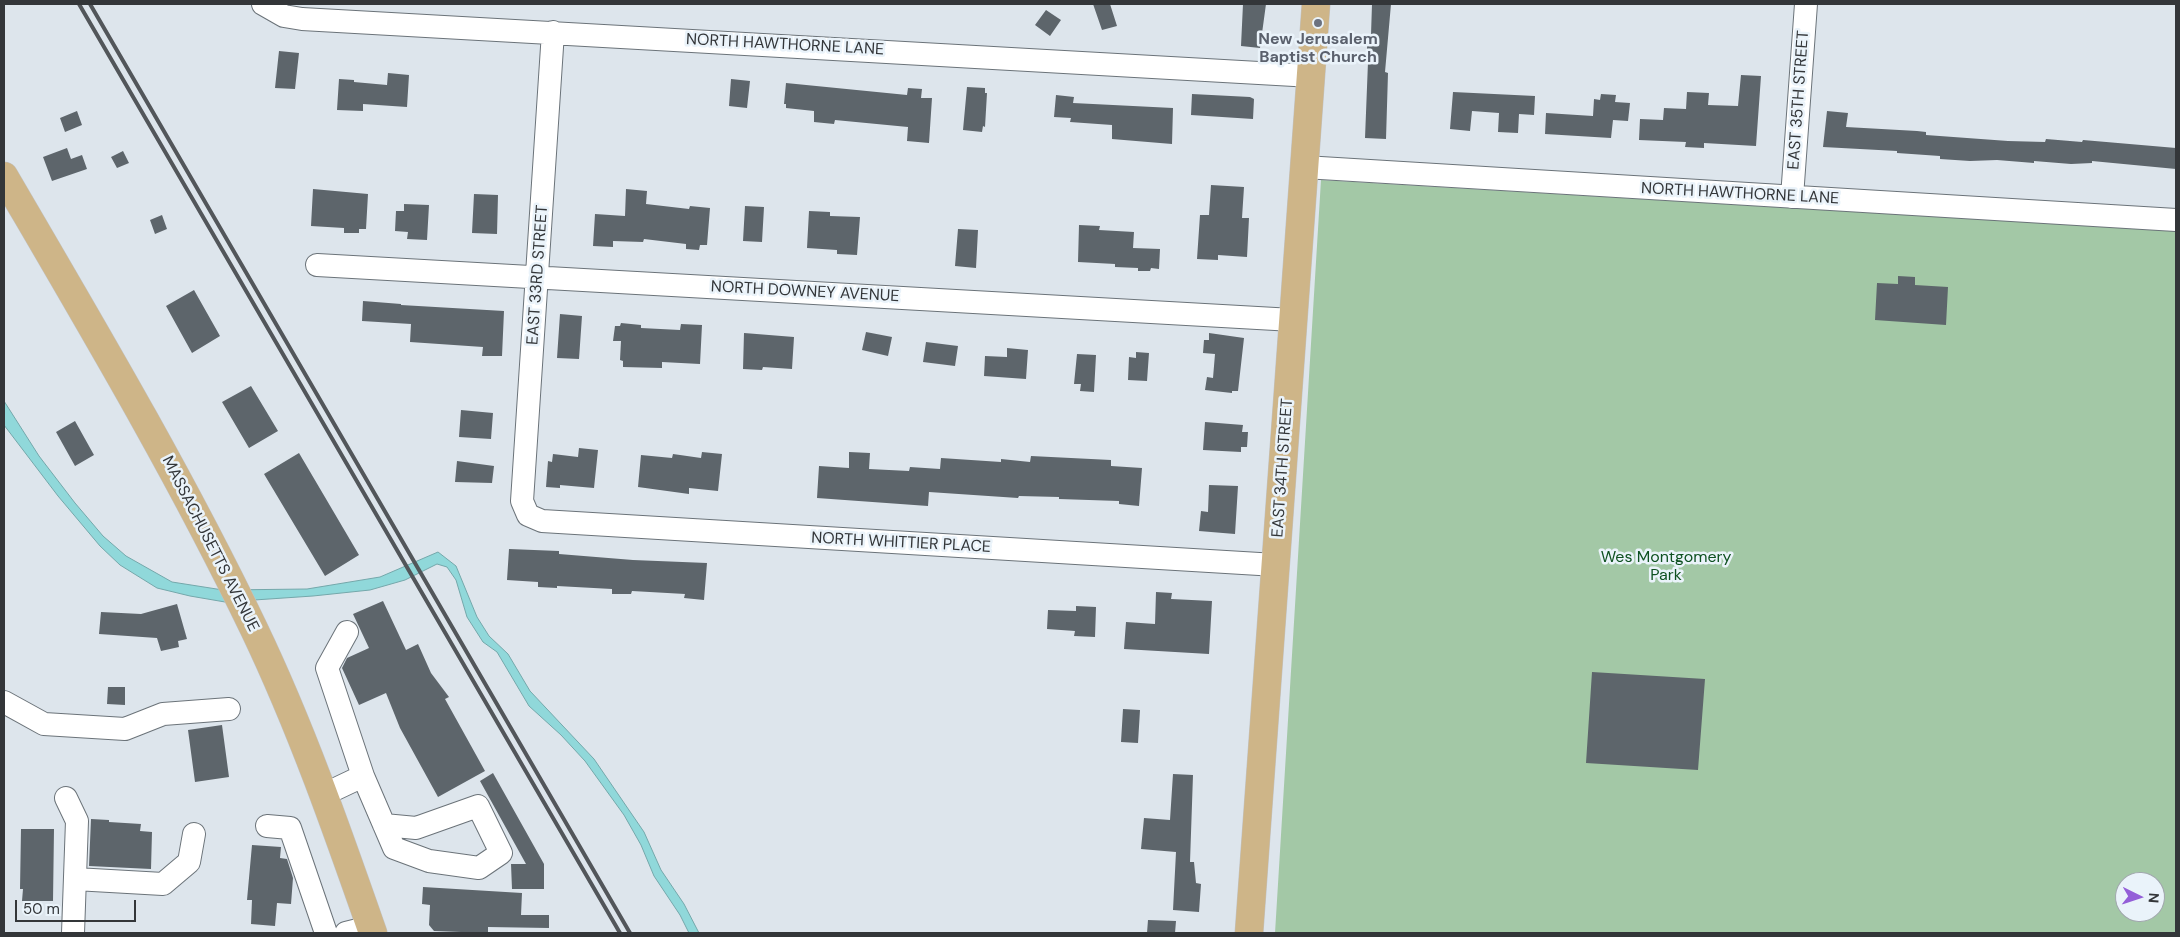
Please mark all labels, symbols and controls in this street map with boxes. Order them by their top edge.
marker: New Jerusalem Baptist Church [1312,17,1324,29]
street label: NORTH HAWTHORNE LANE [686,30,884,60]
place label: New Jerusalem Baptist Church [1258,30,1378,68]
street label: EAST 35TH STREET [1785,30,1813,170]
street label: NORTH HAWTHORNE LANE [1641,179,1839,209]
street label: EAST 33RD STREET [524,204,552,346]
street label: NORTH DOWNEY AVENUE [710,277,900,307]
street label: EAST 34TH STREET [1269,398,1297,538]
street label: MASSACHUSETTS AVENUE [157,453,263,635]
street label: NORTH WHITTIER PLACE [811,529,991,557]
park label: Wes Montgomery Park [1601,548,1731,586]
north arrow [2115,872,2165,922]
scale bar [18,890,139,922]
text: N [2145,892,2163,904]
text: 50 m [23,899,60,919]

